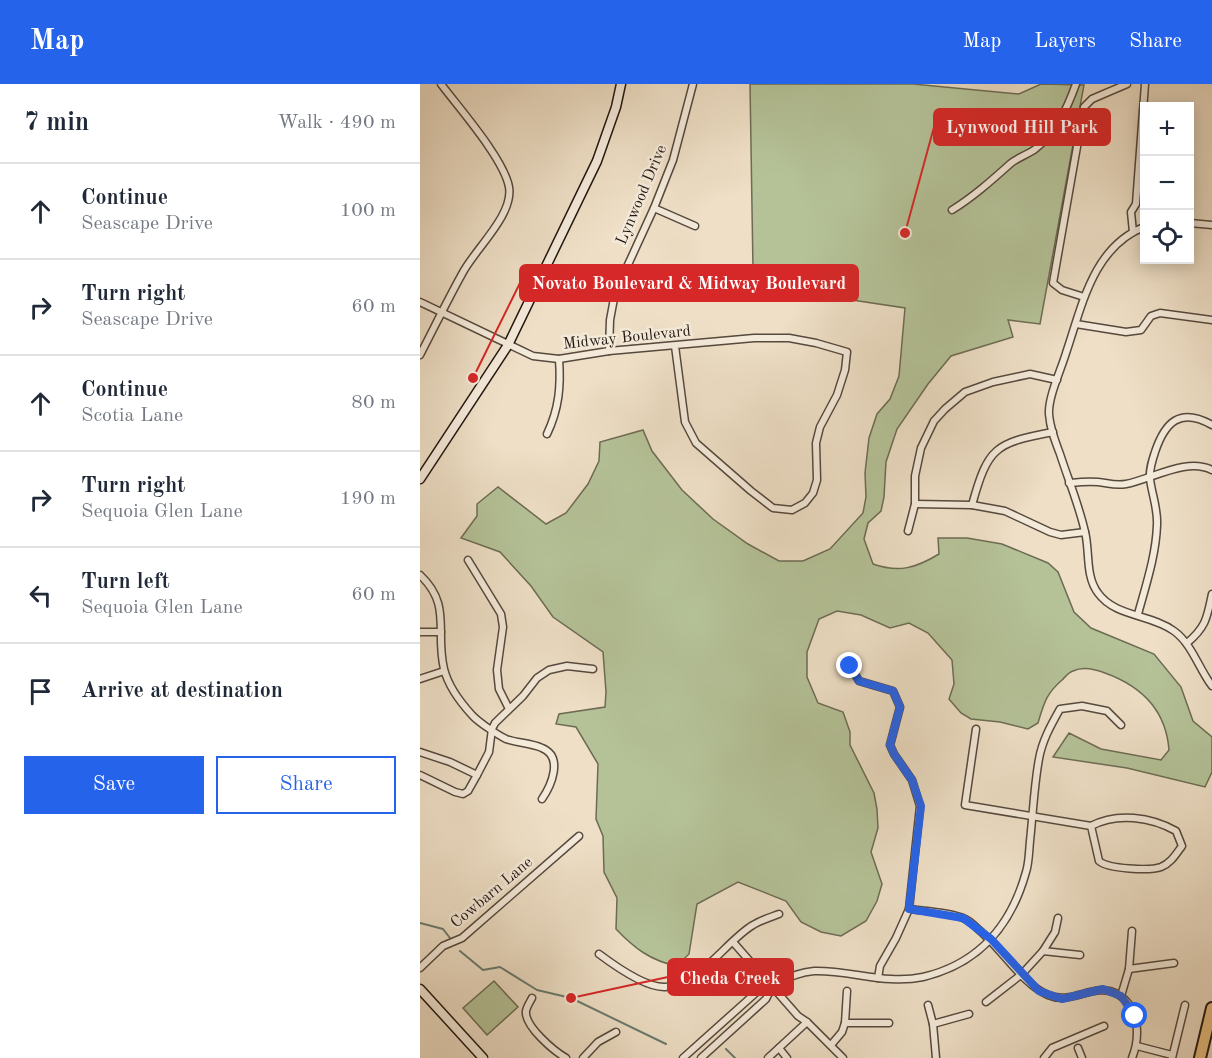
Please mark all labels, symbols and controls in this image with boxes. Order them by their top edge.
text: Map [30,28,84,56]
text: Map [962,31,1001,52]
text: Layers [1034,31,1096,52]
text: Share [1129,31,1182,52]
map controls [1140,102,1194,264]
button: + [1140,102,1194,156]
callout: Lynwood Hill Park [934,109,1110,145]
text: 7 min [24,110,89,136]
text: Walk · 490 m [277,113,396,133]
text: Lynwood Hill Park [946,119,1098,137]
street label: Lynwood Drive [614,143,670,247]
button: − [1140,156,1194,210]
text: Continue [81,187,168,209]
icon: ahead [24,195,57,228]
text: 100 m [340,201,396,221]
button: locate [1140,210,1194,264]
text: Seascape Drive [81,214,213,234]
callout: Novato Boulevard & Midway Boulevard [520,265,858,301]
text: Novato Boulevard & Midway Boulevard [532,275,846,293]
text: Turn right [81,283,185,305]
icon: right [24,291,57,324]
text: 60 m [351,297,396,317]
text: Seascape Drive [81,310,213,330]
street label: Midway Boulevard [562,323,692,353]
text: Continue [81,379,168,401]
icon: ahead [24,387,57,420]
text: 80 m [351,393,396,413]
text: Scotia Lane [81,406,183,426]
text: Turn right [81,475,185,497]
icon: right [24,483,57,516]
text: 190 m [340,489,396,509]
text: Sequoia Glen Lane [81,502,243,522]
text: Turn left [81,571,170,593]
icon: left [24,579,57,612]
text: 60 m [351,585,396,605]
text: Sequoia Glen Lane [81,598,243,618]
route end [836,652,862,678]
icon: arrive [24,675,57,708]
text: Arrive at destination [81,680,283,702]
button: Save [24,756,204,814]
button: Share [216,756,396,814]
street label: Cowbarn Lane [448,854,536,932]
callout: Cheda Creek [668,959,793,995]
text: Cheda Creek [679,970,781,988]
route start [1121,1002,1147,1028]

